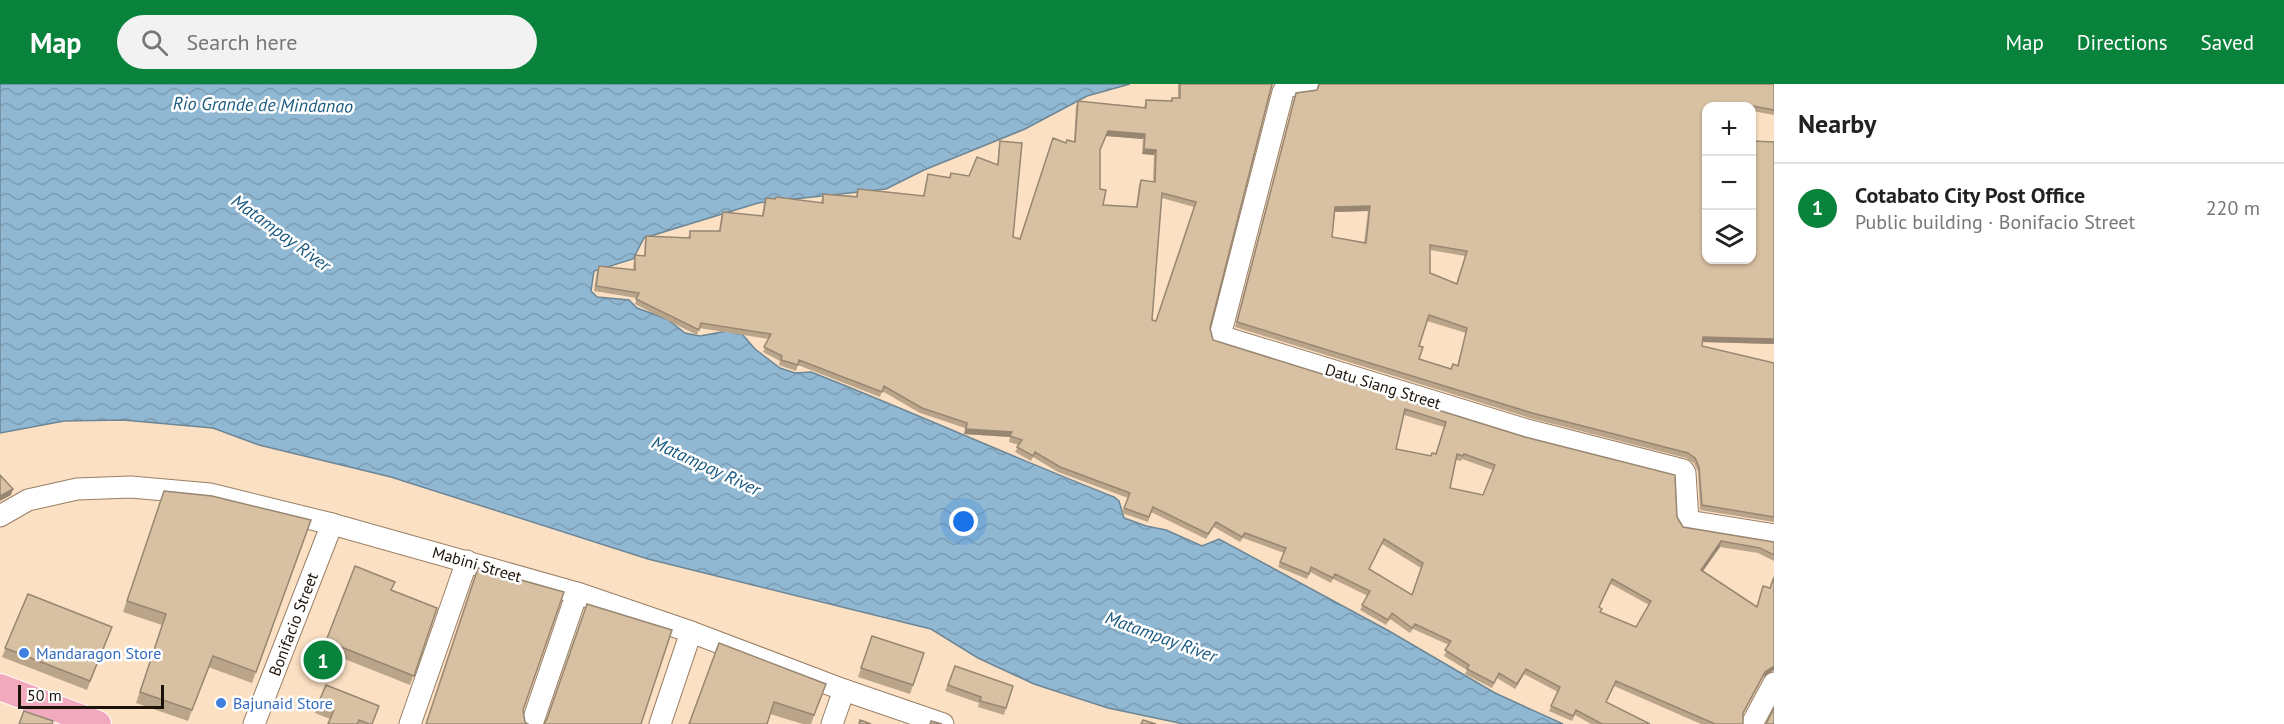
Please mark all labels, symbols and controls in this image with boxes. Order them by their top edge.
search box [117,15,537,69]
text: Map [30,24,81,61]
icon: search [138,26,171,59]
text: Search here [186,28,297,56]
text: Map [2005,29,2044,56]
text: Directions [2077,29,2168,56]
text: Saved [2201,29,2254,56]
water label: Rio Grande de Mindanao [173,91,353,118]
map controls [1702,102,1756,264]
button: + [1702,102,1756,156]
text: Nearby [1798,107,1876,140]
button: − [1702,156,1756,210]
text: Cotabato City Post Office [1855,181,2085,209]
water label: Matampay River [227,189,336,277]
text: 1 [1812,195,1823,221]
text: 220 m [2206,195,2260,221]
text: Public building · Bonifacio Street [1855,209,2135,235]
button: layers [1702,210,1756,264]
street label: Datu Siang Street [1323,359,1444,413]
water label: Matampay River [648,430,765,501]
your location [949,507,978,536]
street label: Mabini Street [430,542,524,586]
street label: Bonifacio Street [264,569,322,679]
water label: Matampay River [1102,606,1221,668]
pin: 1 [304,638,342,682]
place label: Mandaragon Store [36,643,161,663]
marker: Mandaragon Store [17,646,31,660]
scale bar [18,682,164,710]
text: 50 m [27,685,62,705]
place label: Bajunaid Store [233,693,333,713]
marker: Bajunaid Store [214,696,228,710]

